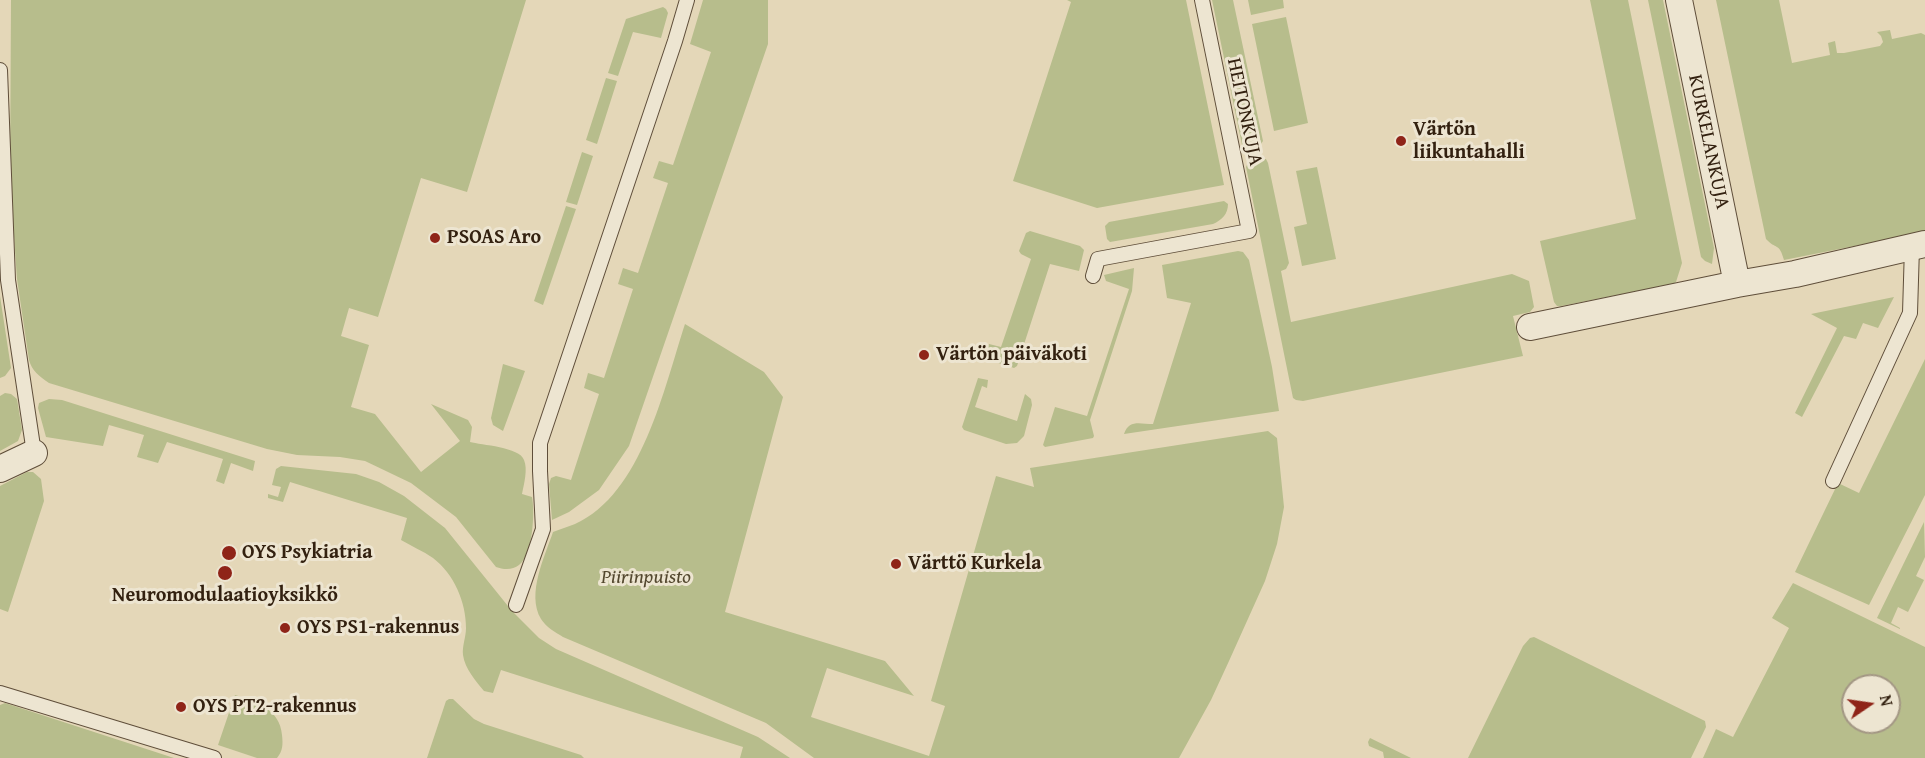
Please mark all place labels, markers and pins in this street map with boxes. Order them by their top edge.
place label: Värtön liikuntahalli [1413,118,1525,165]
marker: Värtön liikuntahalli [1394,134,1408,148]
place label: PSOAS Aro [447,226,541,250]
marker: PSOAS Aro [428,231,442,245]
place label: Värtön päiväkoti [936,343,1087,367]
marker: Värtön päiväkoti [917,348,931,362]
place label: OYS Psykiatria [242,541,372,565]
marker: OYS Psykiatria [220,544,238,562]
place label: Värttö Kurkela [908,552,1042,576]
marker: Värttö Kurkela [889,557,903,571]
marker: Neuromodulaatioyksikkö [216,564,234,582]
place label: Neuromodulaatioyksikkö [112,584,338,608]
place label: OYS PS1-rakennus [297,616,459,640]
marker: OYS PS1-rakennus [278,621,292,635]
place label: OYS PT2-rakennus [193,695,357,719]
marker: OYS PT2-rakennus [174,700,188,714]

